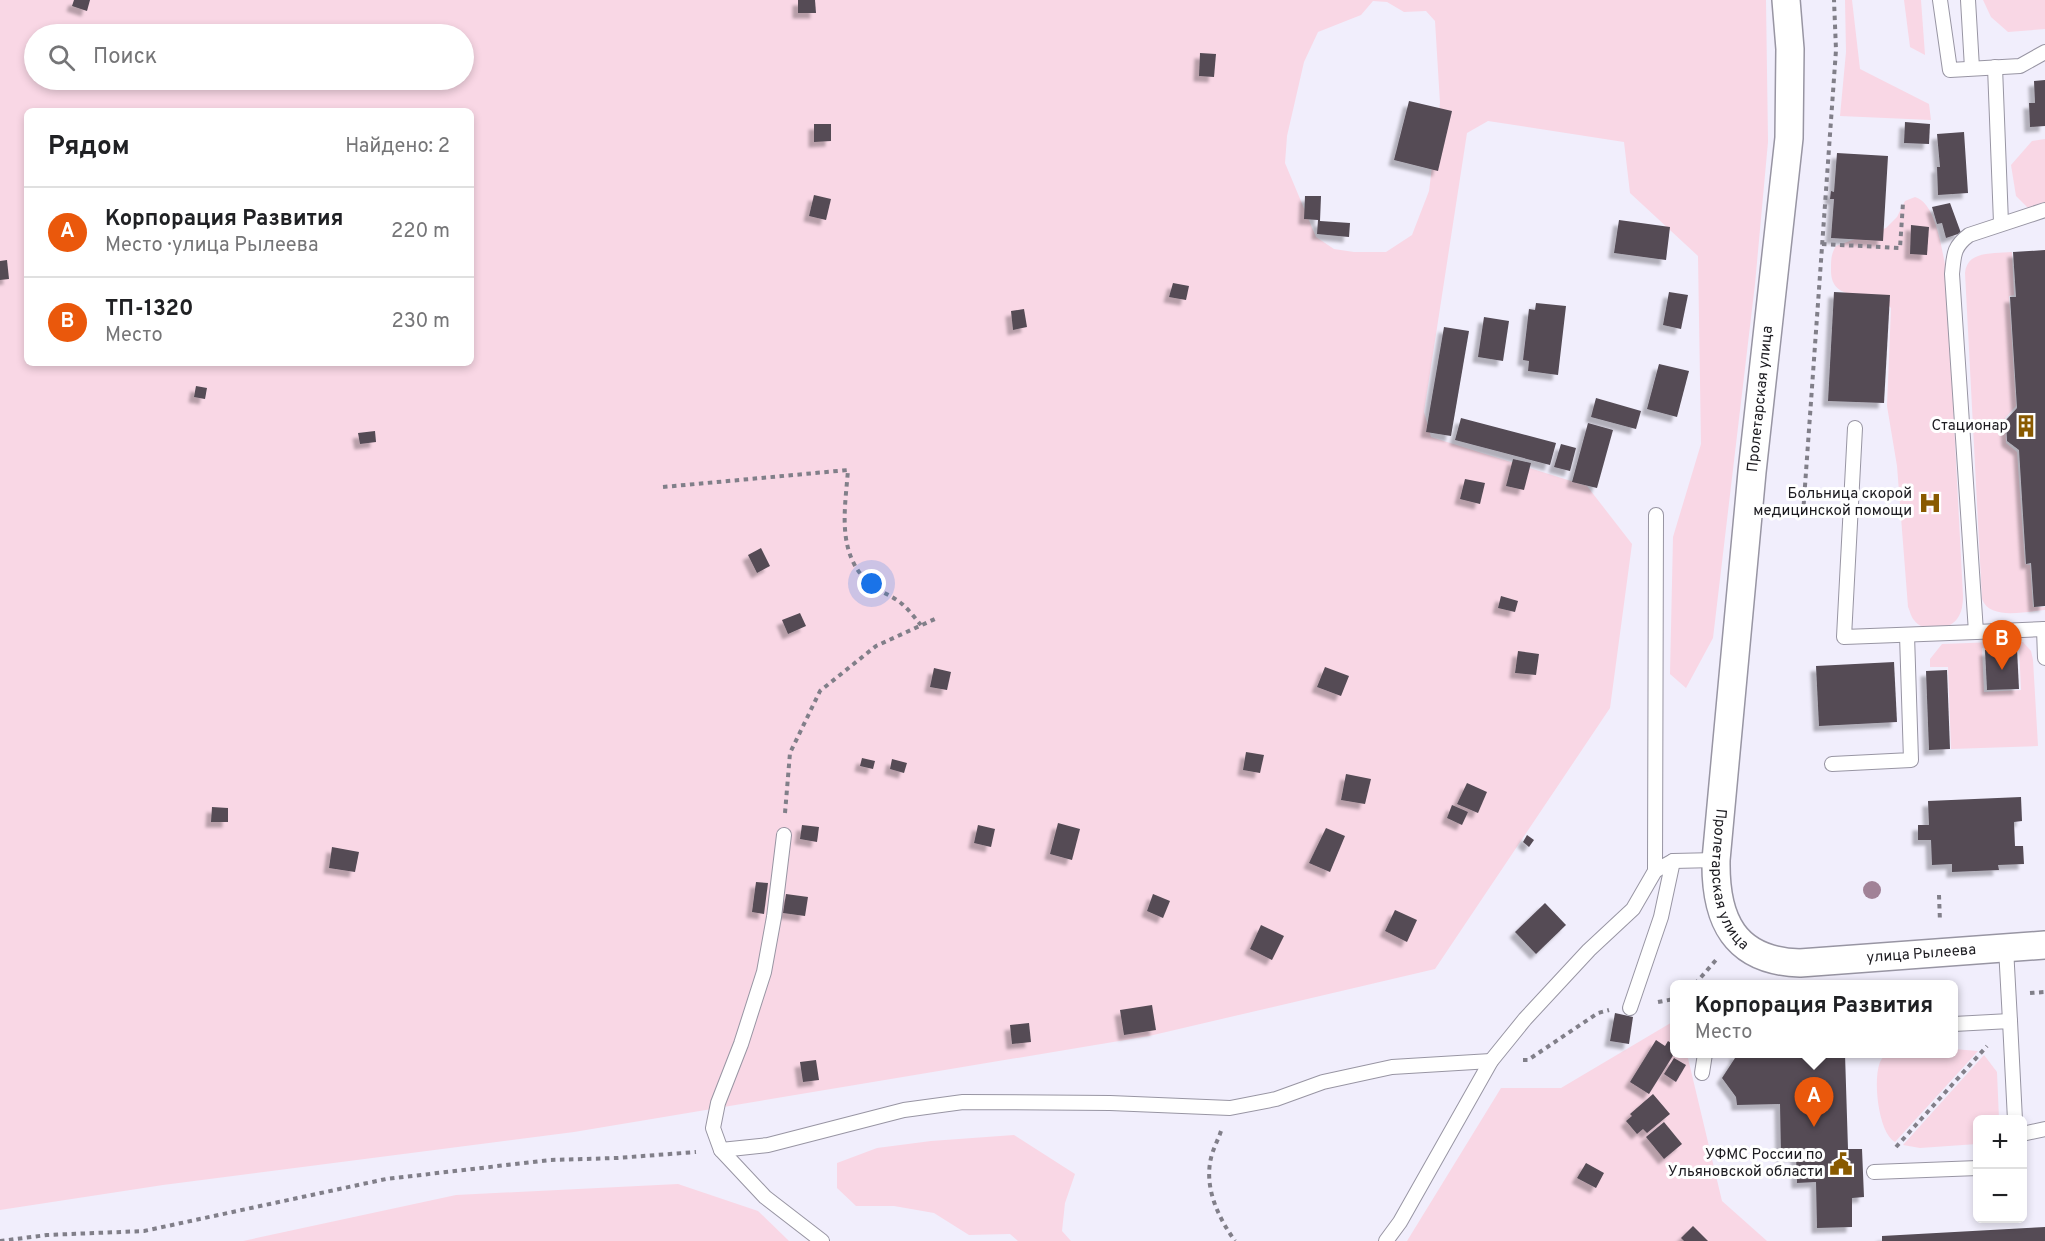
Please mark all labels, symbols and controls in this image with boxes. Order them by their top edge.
search box [24,24,474,90]
icon: search [45,41,78,74]
text: Поиск [93,44,157,71]
text: Рядом [48,131,130,164]
text: Найдено: 2 [345,134,450,160]
text: Корпорация Развития [105,206,343,233]
text: A [60,219,75,245]
text: 220 m [391,219,450,245]
text: Место · улица Рылеева [105,233,318,259]
text: ТП-1320 [105,296,193,323]
text: B [61,309,74,335]
text: 230 m [391,309,450,335]
text: Место [105,323,163,349]
street label: Пролетарская улица [1744,325,1778,473]
building icon: Стационар [2013,413,2039,439]
place label: Стационар [1931,417,2008,436]
place label: Больница скорой медицинской помощи [1753,485,1912,521]
hospital icon: Больница скорой медицинской помощи [1917,490,1943,516]
your location [857,569,886,598]
pin: B [1982,620,2022,670]
street label: Пролетарская улица [1706,808,1753,954]
street label: улица Рылеева [1866,941,1977,968]
popup [1670,980,1958,1058]
text: Корпорация Развития [1695,993,1933,1020]
text: Место [1695,1020,1752,1046]
pin: A [1794,1078,1834,1127]
map controls [1973,1115,2027,1223]
button: + [1973,1115,2027,1169]
place label: УФМС России по Ульяновской области [1668,1146,1823,1182]
public building icon: УФМС России по Ульяновской области [1828,1151,1854,1177]
button: − [1973,1169,2027,1223]

